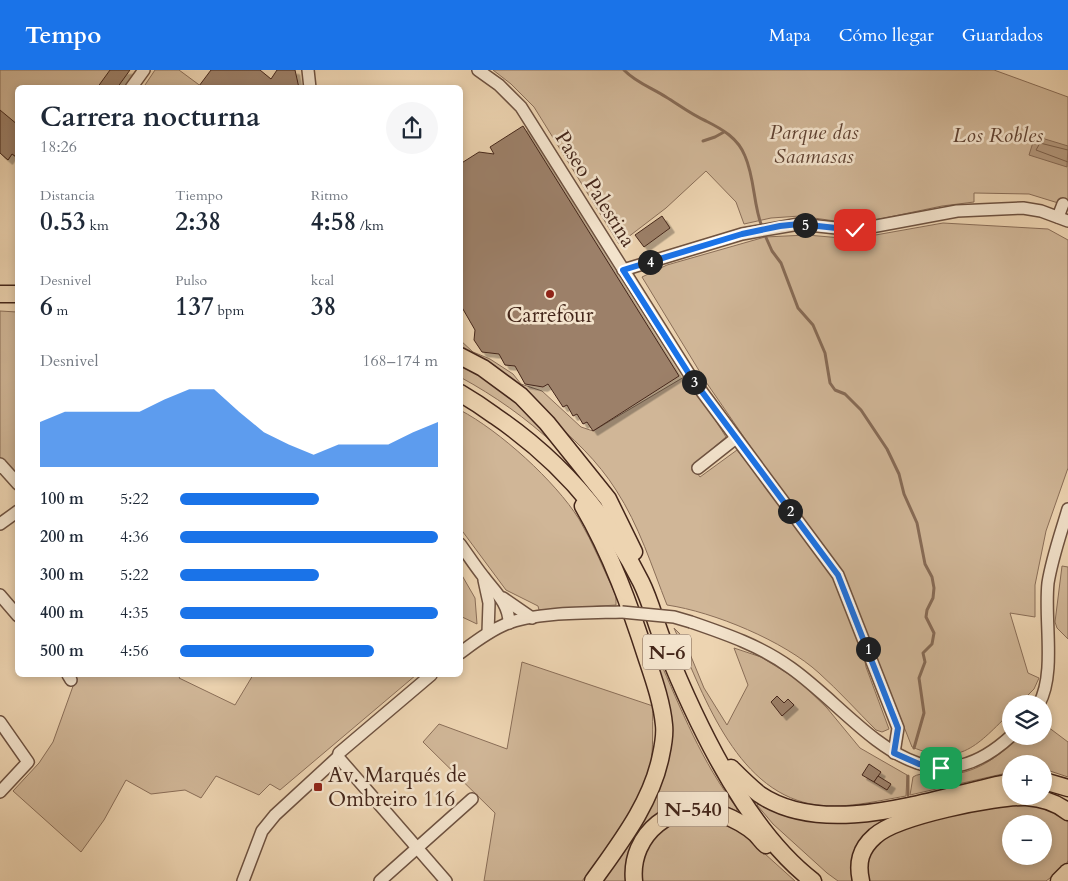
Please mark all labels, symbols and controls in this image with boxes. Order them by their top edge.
text: Tempo [25,19,101,52]
text: Mapa [769,23,811,48]
text: Cómo llegar [839,23,934,48]
text: Guardados [962,23,1043,48]
text: Carrera nocturna [40,98,260,136]
button: share [386,102,438,154]
park label: Parque das Saamasas [769,118,859,171]
park label: Los Robles [953,121,1043,150]
street label: Paseo Palestina [548,125,642,253]
text: 18:26 [40,136,77,158]
text: Distancia [40,186,95,205]
text: Tiempo [175,186,223,205]
text: Ritmo [311,186,348,205]
text: 0.53 [40,205,86,239]
text: 2:38 [175,205,221,239]
text: 4:58 [311,205,356,239]
pin [834,209,876,251]
pin: 5 [792,212,818,238]
text: km [86,216,109,235]
text: /km [356,216,384,235]
text: 5 [802,216,809,235]
icon: check [841,216,869,244]
pin: 4 [638,250,662,274]
text: 4 [647,253,654,272]
text: Desnivel [40,271,91,290]
text: Pulso [175,271,207,290]
text: kcal [311,271,334,290]
marker: Carrefour [544,288,556,300]
text: 6 [40,290,53,324]
text: 137 [175,290,214,324]
text: 38 [311,290,336,324]
text: m [53,301,68,320]
text: bpm [214,301,244,320]
place label: Carrefour [507,301,594,330]
text: Desnivel [40,350,99,372]
text: 168–174 m [362,350,438,372]
pin: 3 [682,370,706,394]
text: 3 [691,373,698,392]
text: 100 m [40,488,84,510]
text: 5:22 [120,488,149,510]
pin: 2 [778,498,802,524]
text: 2 [787,502,794,521]
text: 200 m [40,526,84,548]
text: 4:36 [120,526,149,548]
text: 300 m [40,564,84,586]
text: 5:22 [120,564,149,586]
text: 400 m [40,602,84,624]
text: 4:35 [120,602,149,624]
road number: N-6 [643,634,691,670]
pin: 1 [856,636,880,662]
text: 500 m [40,640,84,662]
text: 4:56 [120,640,149,662]
text: 1 [865,640,872,659]
map controls [1002,695,1052,865]
button: layers [1002,695,1052,745]
pin [920,747,962,789]
icon: arrive [927,754,955,782]
button: + [1002,755,1052,805]
place label: Av. Marqués de Ombreiro 116 [328,761,467,814]
marker: Av. Marqués de Ombreiro 116 [312,781,324,793]
road number: N-540 [658,792,728,826]
button: − [1002,815,1052,865]

